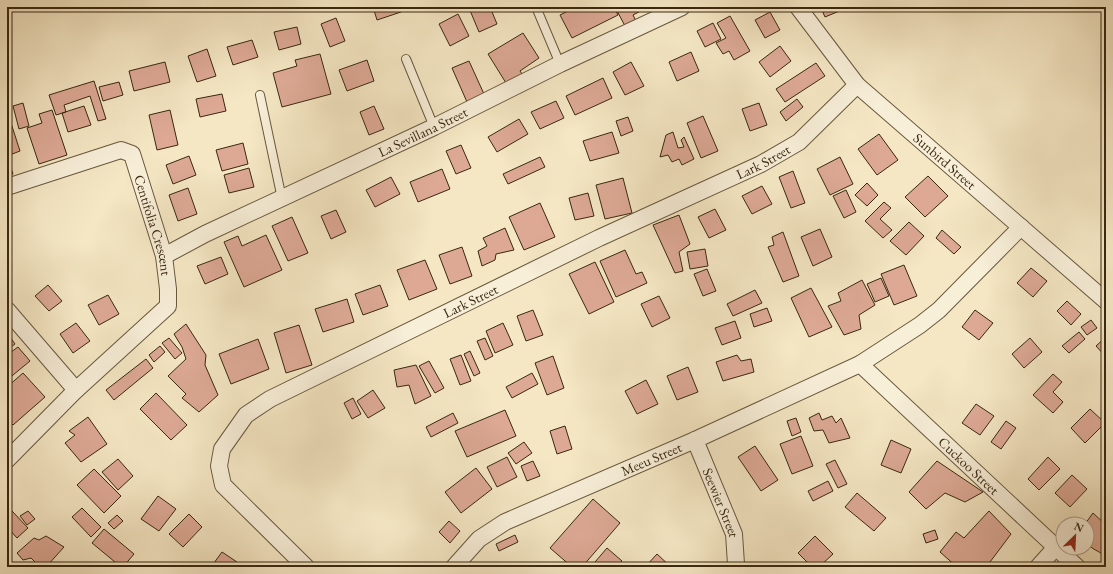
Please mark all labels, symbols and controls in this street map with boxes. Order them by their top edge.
street label: La Sevillana Street [375,102,471,161]
street label: Sunbird Street [910,129,980,194]
street label: Lark Street [733,140,794,183]
street label: Centifolia Crescent [130,173,175,277]
street label: Lark Street [440,280,501,322]
street label: Cuckoo Street [935,433,1004,499]
street label: Meeu Street [618,438,685,480]
street label: Seewier Street [699,465,743,538]
north arrow [1055,516,1095,556]
text: N [1072,519,1086,535]

